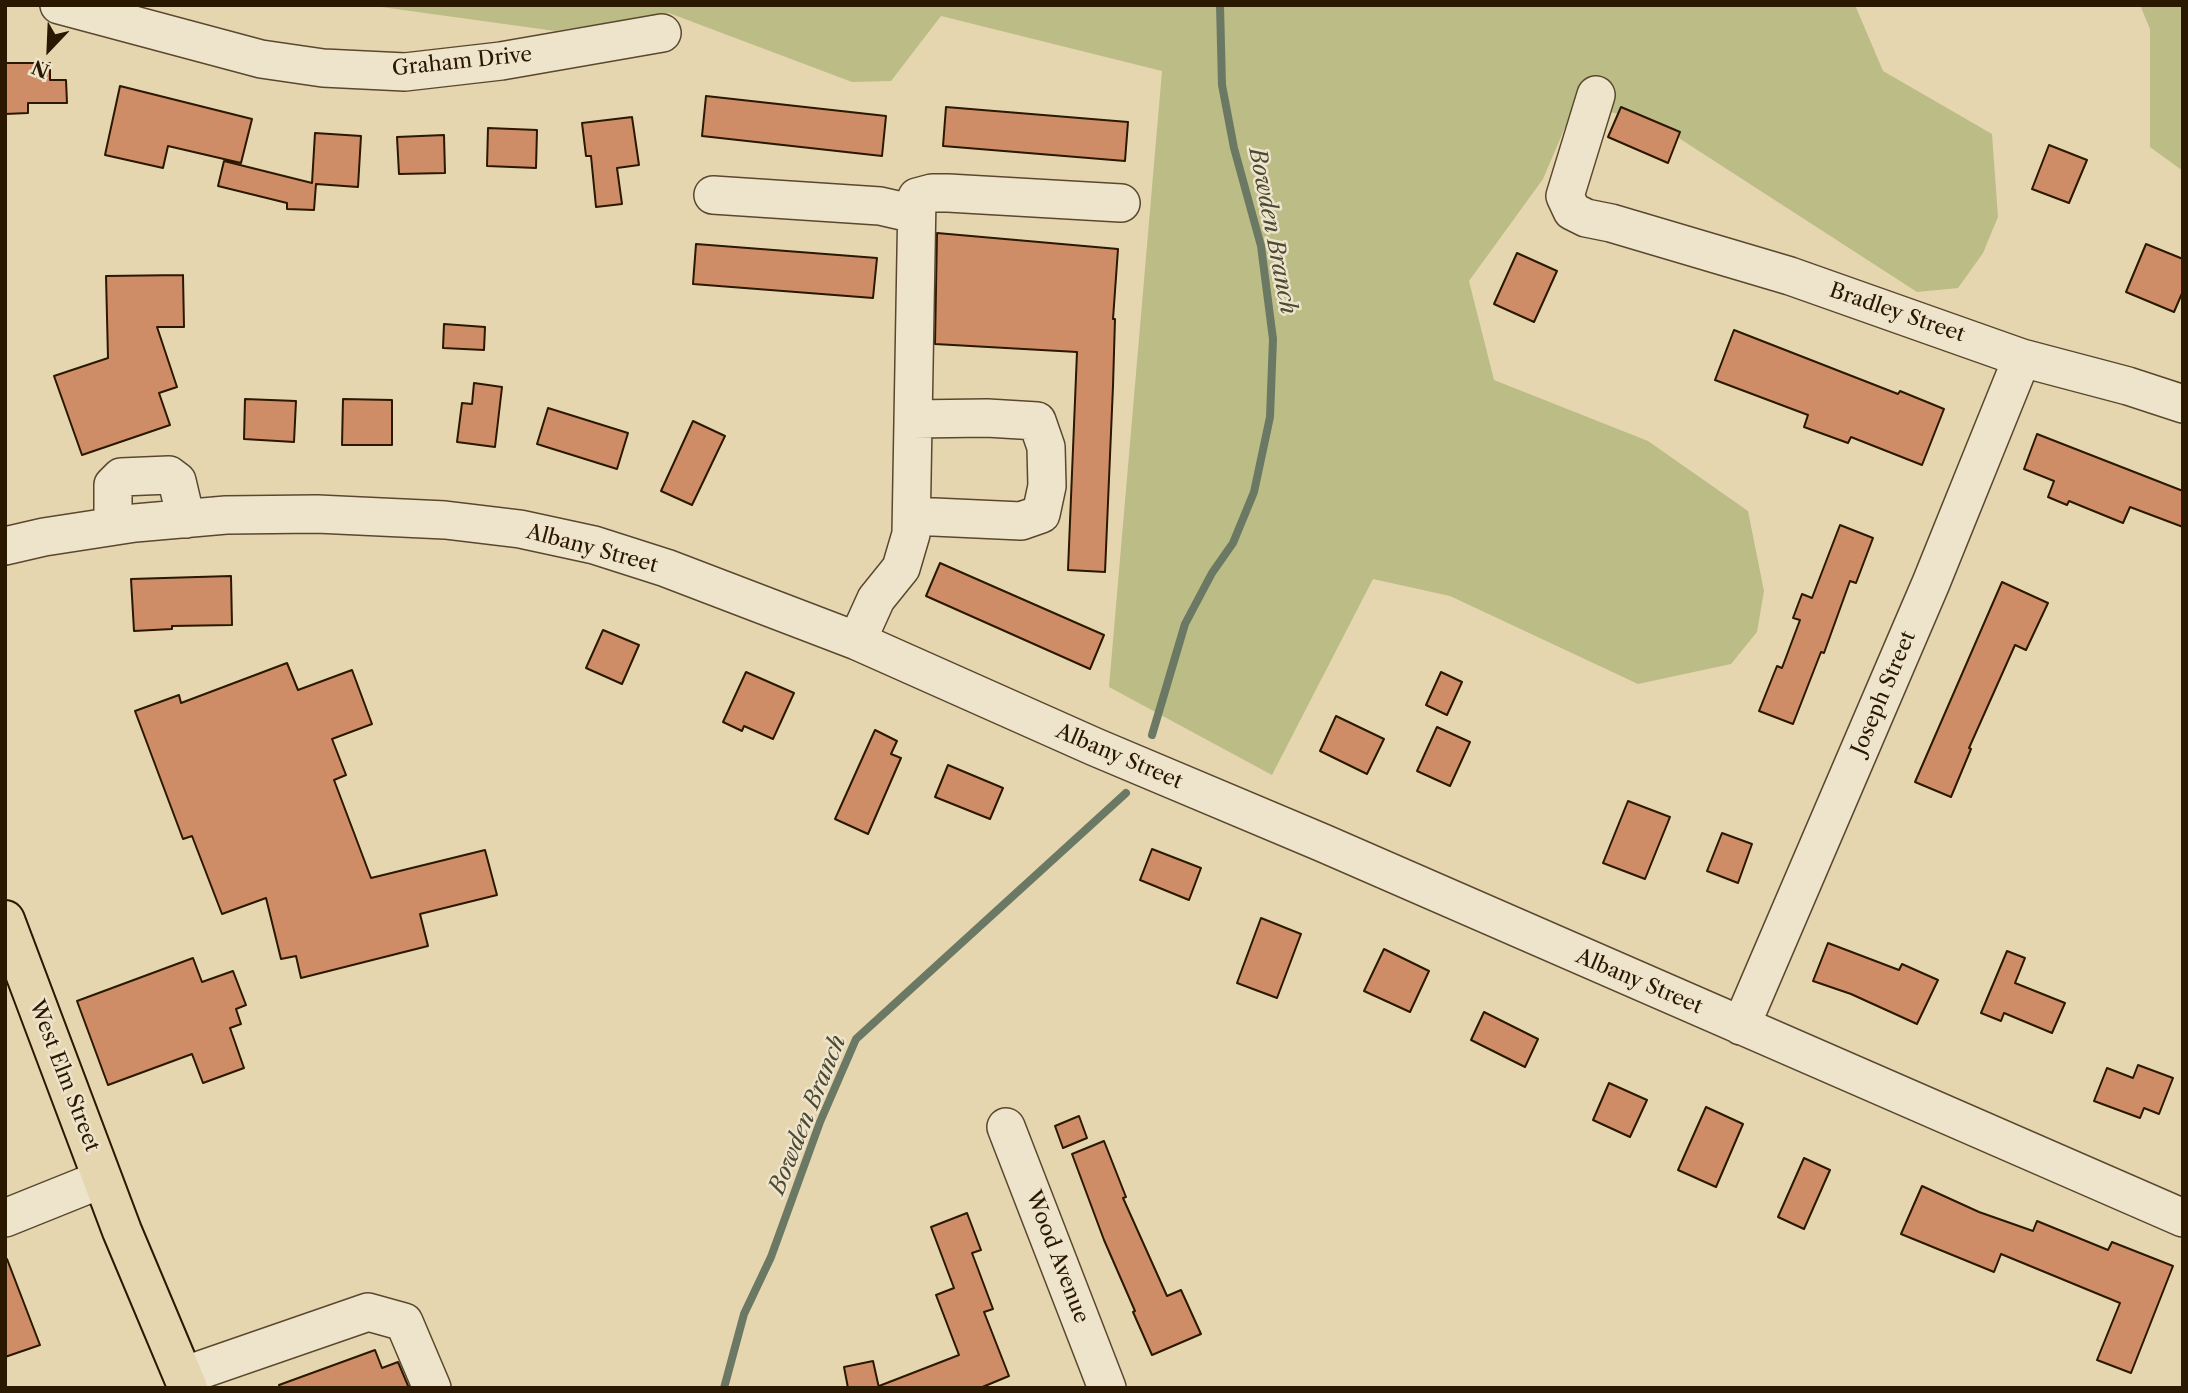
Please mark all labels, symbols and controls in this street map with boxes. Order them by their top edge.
north arrow [14,14,84,84]
street label: Graham Drive [391,42,533,82]
text: N [29,55,53,83]
water label: Bowden Branch [1242,145,1302,317]
street label: Bradley Street [1826,278,1968,348]
street label: Albany Street [524,519,660,579]
street label: Joseph Street [1847,627,1921,759]
street label: Albany Street [1052,719,1186,795]
street label: Albany Street [1572,944,1706,1020]
street label: West Elm Street [23,997,105,1155]
water label: Bowden Branch [764,1031,852,1199]
street label: Wood Avenue [1020,1187,1094,1327]

